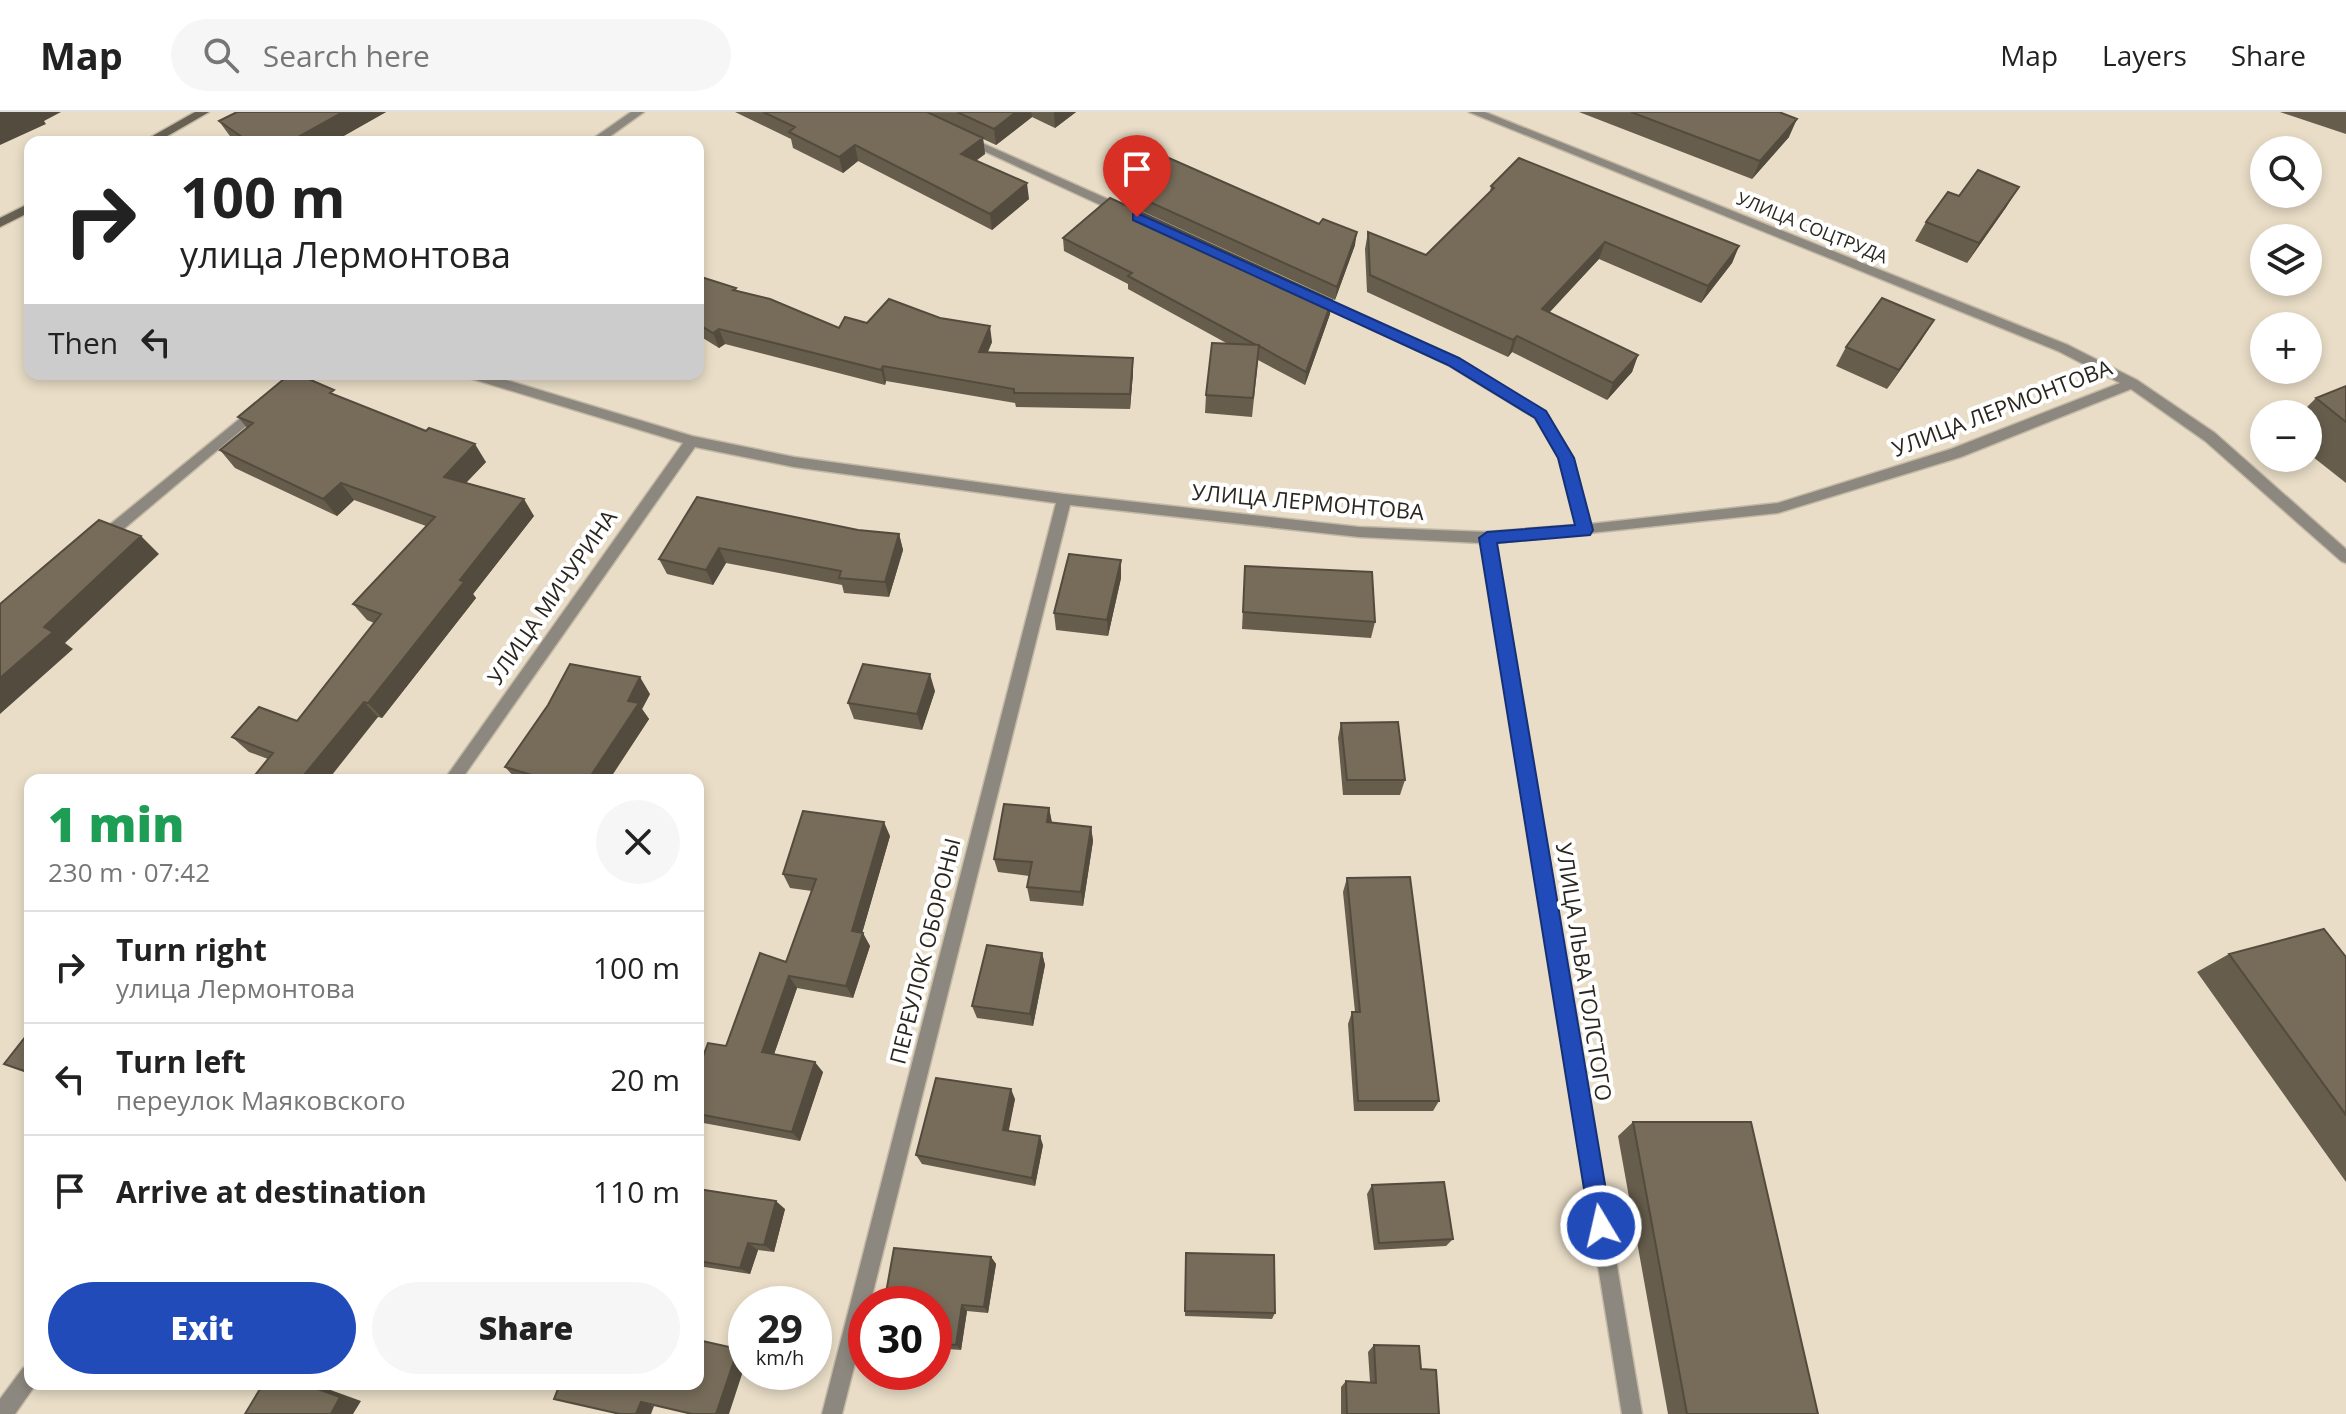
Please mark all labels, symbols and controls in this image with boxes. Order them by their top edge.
search box [171,19,731,91]
text: Map [40,29,123,81]
icon: search [199,33,243,77]
text: Search here [263,35,430,76]
text: Map [2000,36,2058,74]
text: Layers [2102,36,2187,74]
text: Share [2231,36,2306,74]
pin [1103,135,1171,217]
map controls [2250,136,2322,472]
button: search [2250,136,2322,208]
icon: arrive [1115,147,1159,191]
text: 100 m [180,158,346,234]
icon: right [48,168,152,272]
street label: УЛИЦА СОЦТРУДА [1733,186,1892,269]
button: layers [2250,224,2322,296]
text: улица Лермонтова [180,230,511,279]
button: + [2250,312,2322,384]
icon: left [134,320,178,364]
text: Then [48,322,118,363]
street label: УЛИЦА ЛЕРМОНТОВА [1887,351,2116,463]
button: − [2250,400,2322,472]
street label: УЛИЦА ЛЕРМОНТОВА [1191,476,1426,526]
street label: УЛИЦА МИЧУРИНА [480,503,623,690]
text: 1 min [48,791,184,856]
button: close [596,800,680,884]
street label: ПЕРЕУЛОК ОБОРОНЫ [881,835,967,1067]
street label: УЛИЦА ЛЬВА ТОЛСТОГО [1550,840,1620,1103]
text: 230 m · 07:42 [48,854,210,890]
text: Turn right [116,929,267,970]
icon: right [48,945,92,989]
text: 100 m [593,947,680,988]
text: улица Лермонтова [116,970,355,1006]
text: Turn left [116,1041,246,1082]
icon: left [48,1057,92,1101]
text: 20 m [610,1059,680,1100]
text: переулок Маяковского [116,1082,406,1118]
icon: arrive [48,1169,92,1213]
text: Arrive at destination [116,1171,427,1212]
text: 110 m [593,1171,680,1212]
position arrow [1559,1184,1643,1268]
button: Exit [48,1282,356,1374]
button: Share [372,1282,680,1374]
speed limit sign: 30 [848,1286,952,1390]
text: 29 [757,1300,803,1355]
text: km/h [756,1344,804,1371]

